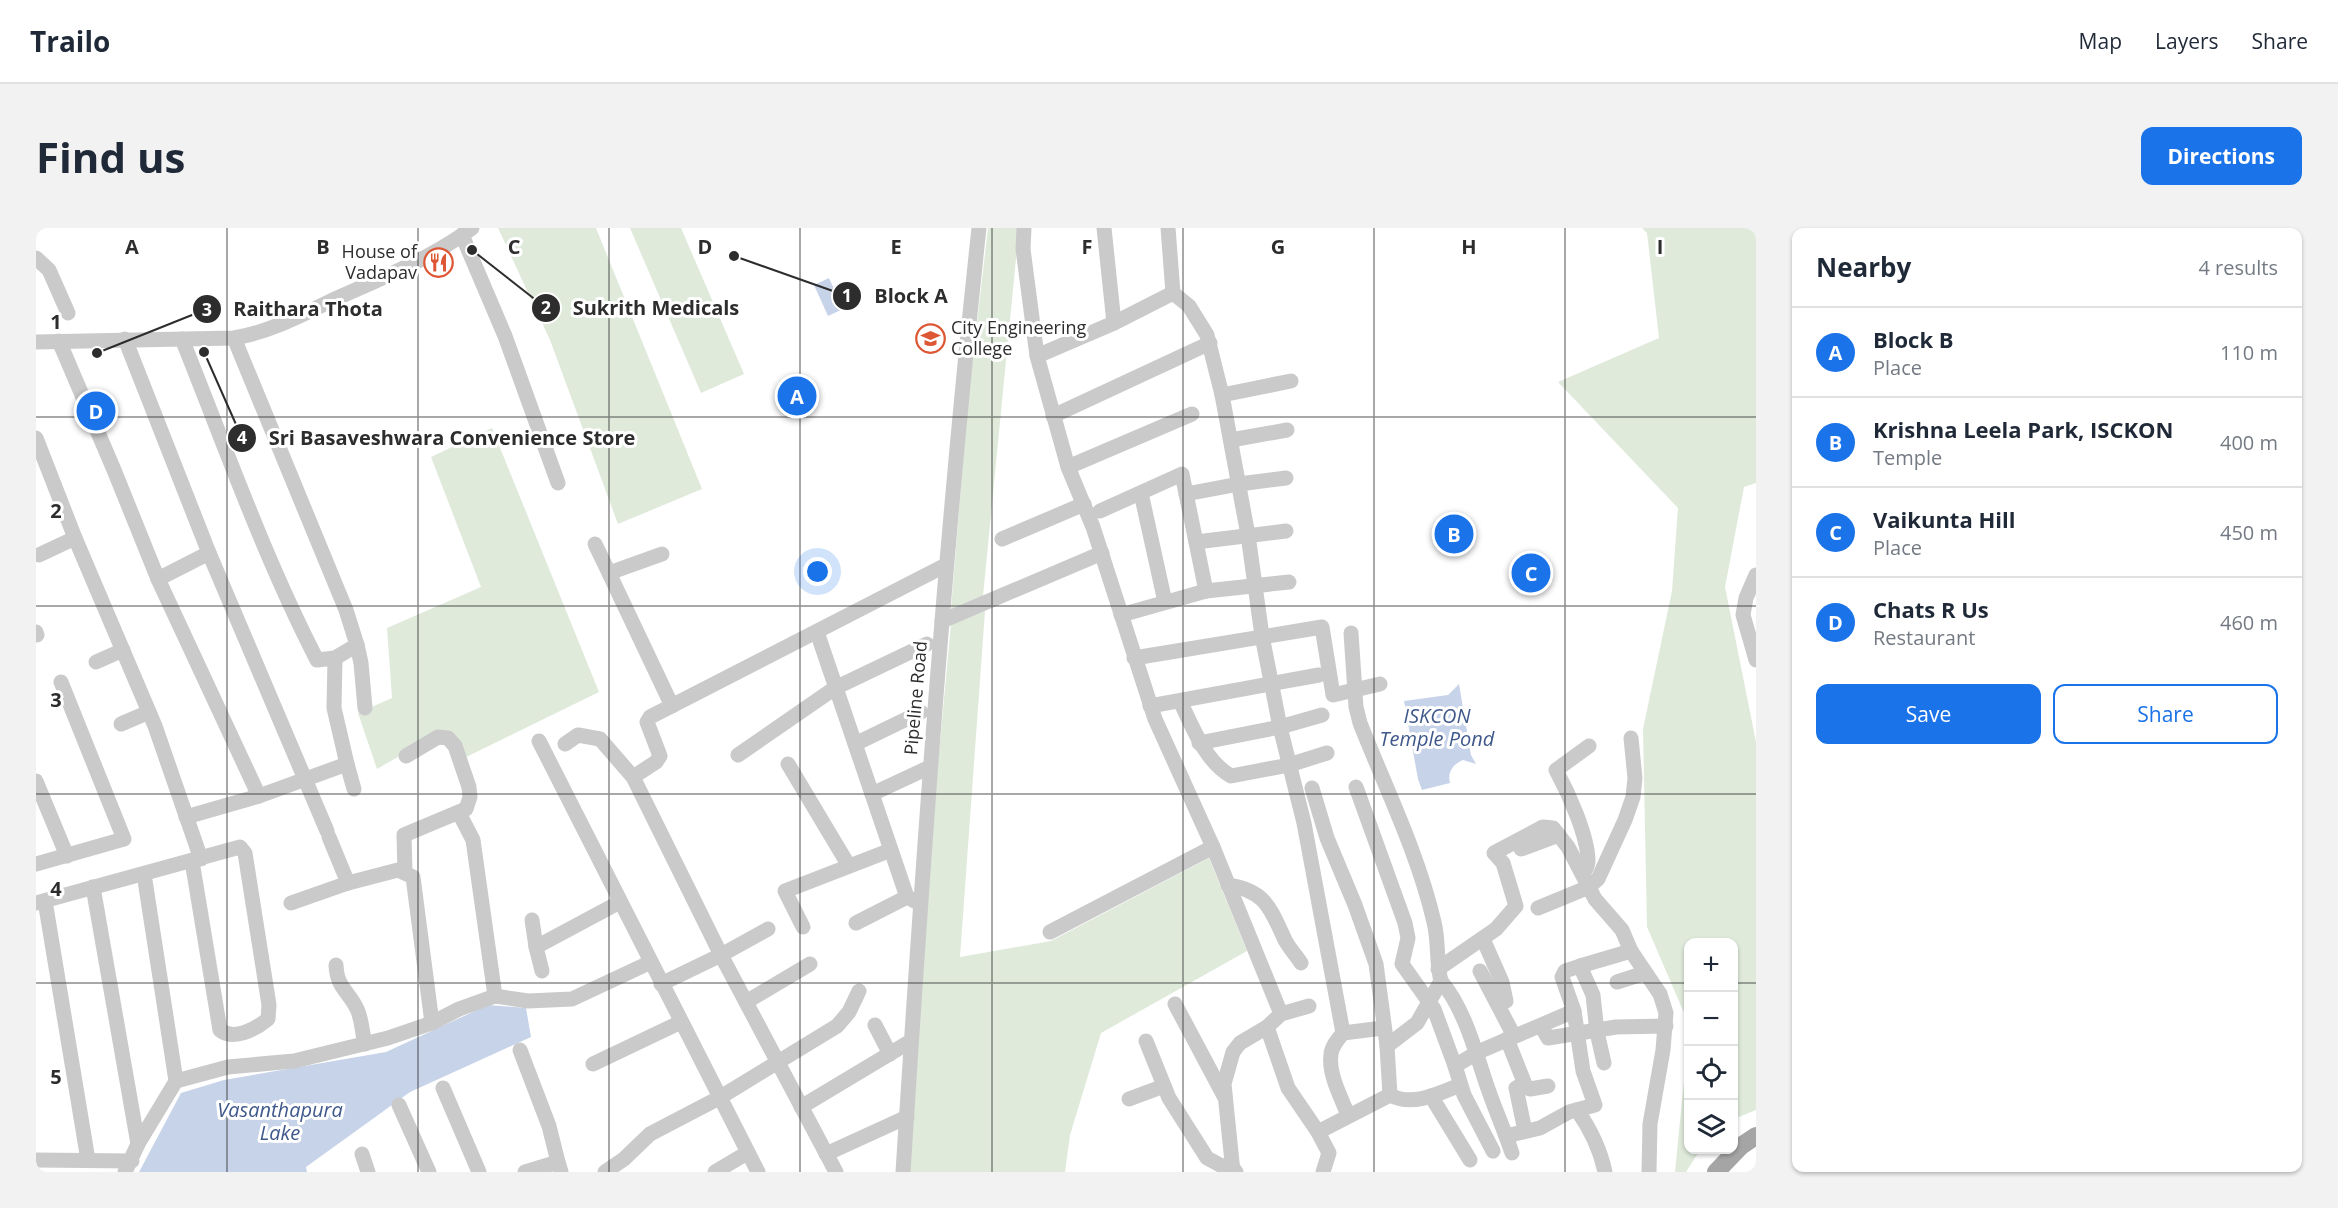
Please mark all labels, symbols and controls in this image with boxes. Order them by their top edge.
text: Trailo [30,22,110,60]
text: Map [2079,27,2122,55]
text: Layers [2155,27,2219,55]
text: Share [2252,27,2308,55]
button: Directions [2141,127,2302,185]
text: Find us [36,128,185,185]
text: A [125,233,139,260]
text: B [316,233,330,260]
text: C [508,233,521,260]
text: D [698,233,712,260]
text: E [890,233,902,260]
text: F [1082,233,1092,260]
text: G [1271,233,1285,260]
text: H [1461,233,1477,260]
text: I [1657,233,1663,260]
place label: House of Vadapav [342,239,418,284]
restaurant icon: House of Vadapav [422,246,454,278]
text: Nearby [1816,249,1911,285]
text: 4 results [2198,254,2278,281]
callout: Block A [832,277,960,315]
text: Block A [874,282,948,309]
text: 1 [842,283,852,307]
callout: Sukrith Medicals [531,289,752,327]
callout: Raithara Thota [192,290,395,328]
text: Sukrith Medicals [573,294,739,321]
text: Raithara Thota [233,295,383,322]
text: 2 [541,295,551,319]
text: 3 [202,297,212,321]
text: 1 [50,308,62,335]
place label: City Engineering College [951,315,1087,360]
school or university icon: City Engineering College [914,322,946,354]
text: Block B [1873,324,1954,354]
text: A [1829,339,1842,366]
text: 110 m [2220,339,2278,366]
text: Place [1873,354,1922,381]
pin: A [778,374,816,418]
pin: D [76,388,116,434]
text: Krishna Leela Park, ISCKON [1873,414,2173,444]
callout: Sri Basaveshwara Convenience Store [227,419,648,457]
text: Sri Basaveshwara Convenience Store [269,424,635,451]
text: 4 [237,425,247,449]
text: B [1829,429,1842,456]
text: 400 m [2220,429,2278,456]
text: Temple [1873,444,1942,471]
text: 2 [50,497,62,524]
text: Vaikunta Hill [1873,504,2015,534]
pin: B [1434,512,1474,556]
text: C [1829,519,1842,546]
text: 450 m [2220,519,2278,546]
text: Place [1873,534,1922,561]
pin: C [1512,550,1550,596]
your location [803,557,832,586]
text: Chats R Us [1873,594,1989,624]
text: D [1828,609,1843,636]
text: 460 m [2220,609,2278,636]
text: Restaurant [1873,624,1975,651]
street label: Pipeline Road [898,640,932,756]
button: Save [1816,684,2041,744]
button: Share [2053,684,2278,744]
text: 3 [50,686,62,713]
water label: ISKCON Temple Pond [1380,702,1495,752]
text: 4 [50,875,62,902]
map controls [1684,938,1738,1154]
button: + [1684,938,1738,992]
button: − [1684,992,1738,1046]
button: locate [1684,1046,1738,1100]
text: 5 [50,1063,62,1090]
water label: Vasanthapura Lake [217,1096,343,1146]
button: layers [1684,1100,1738,1154]

